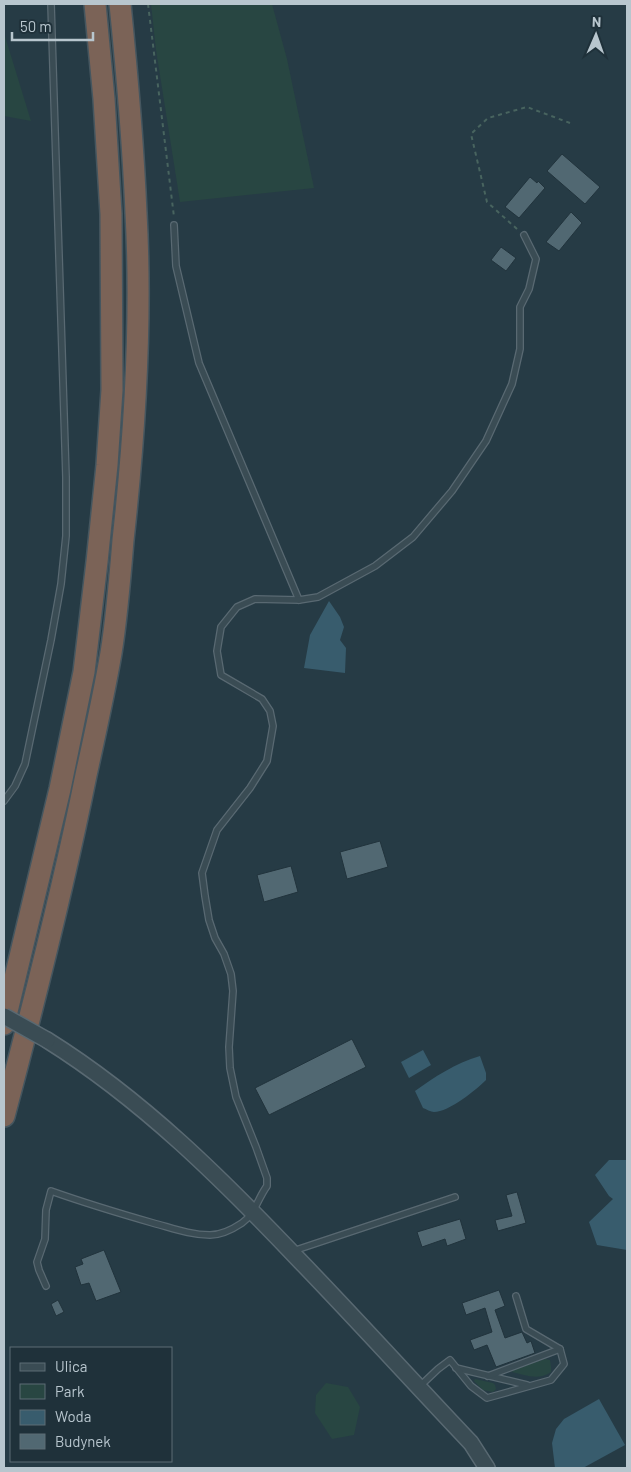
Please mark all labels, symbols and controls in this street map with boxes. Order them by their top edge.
scale bar [12,10,94,42]
north arrow [571,10,621,60]
text: N [592,13,601,30]
text: 50 m [20,17,52,35]
legend [10,1347,172,1462]
text: Ulica [55,1357,87,1375]
text: Park [55,1382,85,1400]
text: Woda [55,1407,91,1425]
text: Budynek [55,1432,111,1450]

